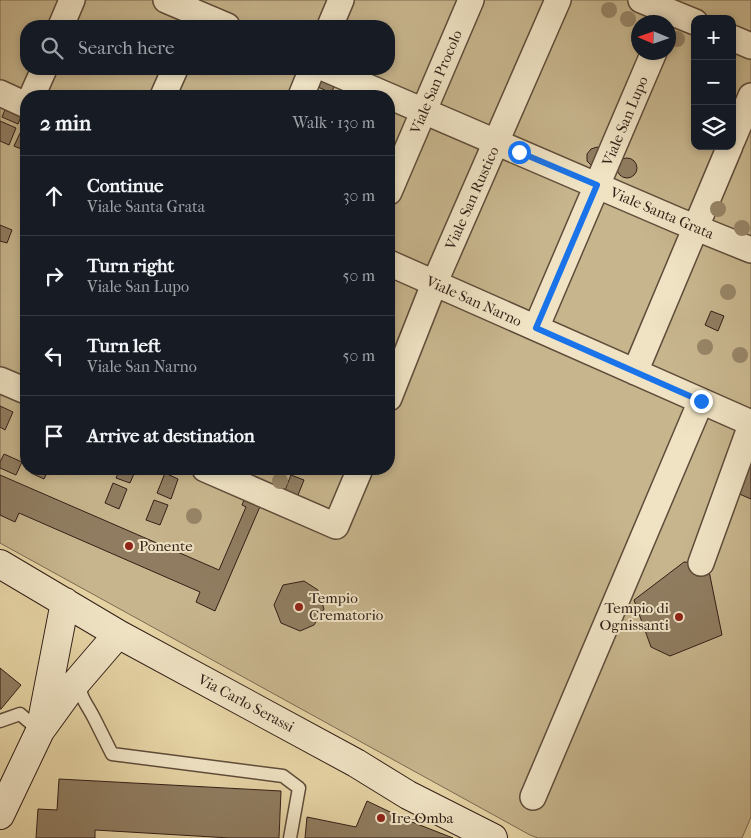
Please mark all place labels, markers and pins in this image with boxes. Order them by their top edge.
place label: Ponente [139,537,193,555]
marker: Ponente [123,540,135,552]
place label: Tempio Crematorio [309,589,384,624]
place label: Tempio di Ognissanti [599,599,670,634]
marker: Tempio Crematorio [293,601,305,613]
marker: Tempio di Ognissanti [673,611,685,623]
place label: Ire-Omba [391,809,455,827]
marker: Ire-Omba [375,812,387,824]

